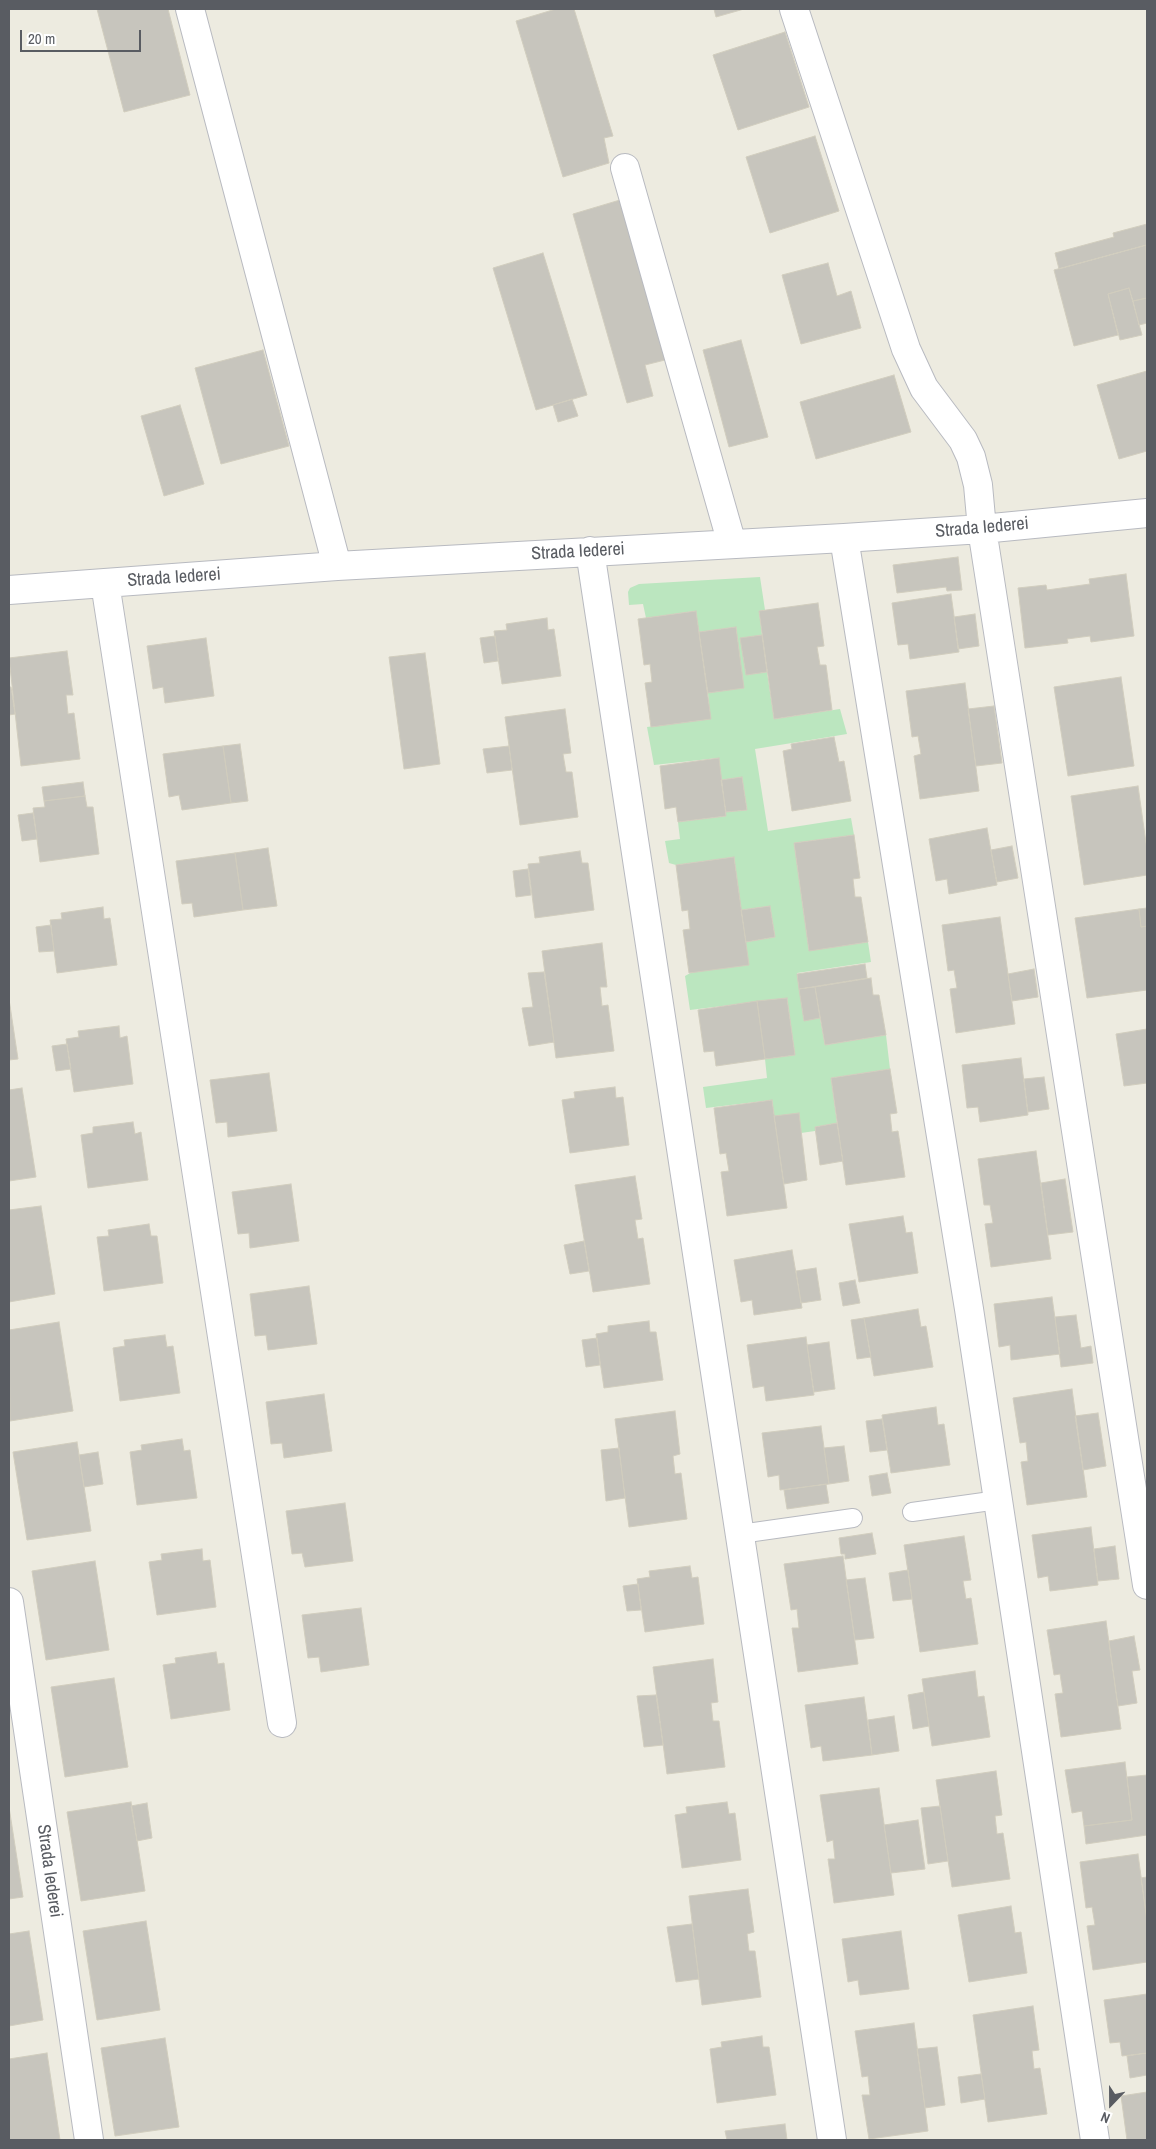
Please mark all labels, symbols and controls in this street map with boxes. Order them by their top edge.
scale bar [22,20,144,52]
text: 20 m [28,28,55,49]
street label: Strada Iederei [934,513,1030,543]
street label: Strada Iederei [531,539,625,565]
street label: Strada Iederei [127,564,221,592]
street label: Strada Iederei [32,1823,66,1919]
north arrow [1086,2079,1136,2129]
text: N [1098,2108,1113,2128]

